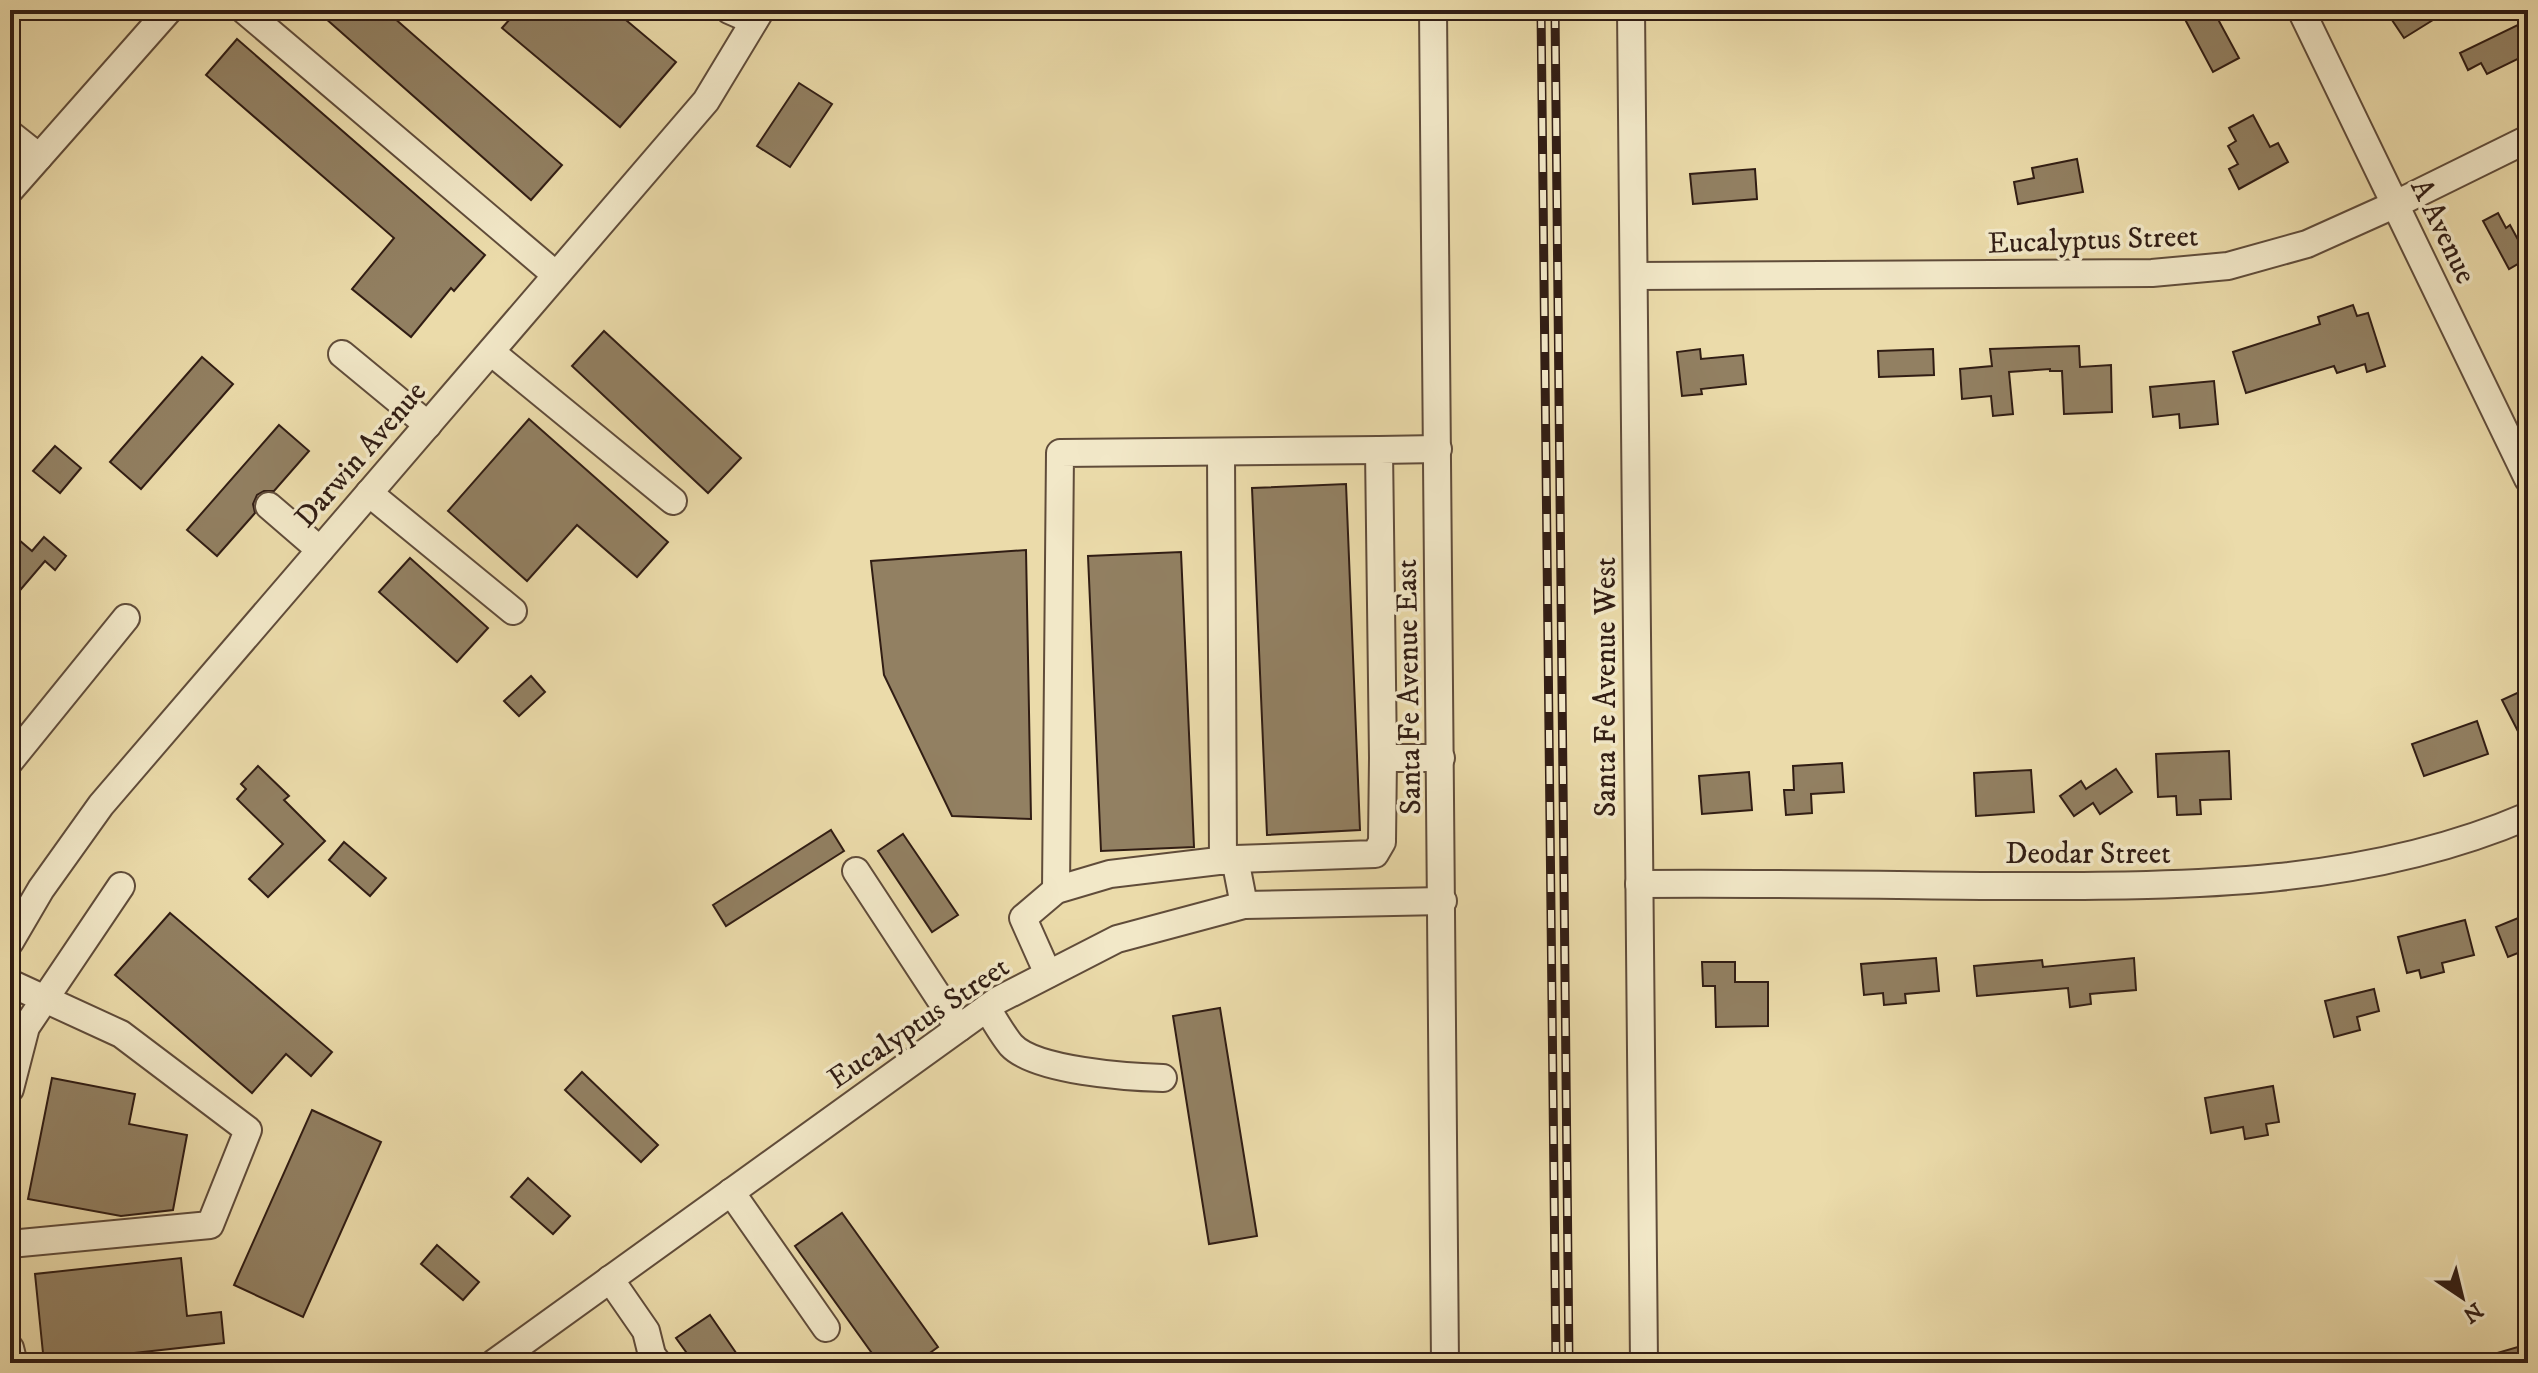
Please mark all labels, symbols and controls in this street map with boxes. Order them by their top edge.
street label: A Avenue [2401,173,2484,290]
street label: Eucalyptus Street [1987,218,2199,263]
street label: Darwin Avenue [287,374,435,536]
street label: Santa Fe Avenue West [1588,557,1625,817]
street label: Santa Fe Avenue East [1389,559,1430,815]
street label: Deodar Street [2005,836,2171,873]
street label: Eucalyptus Street [821,949,1017,1098]
north arrow [2422,1257,2502,1337]
text: N [2457,1296,2488,1328]

